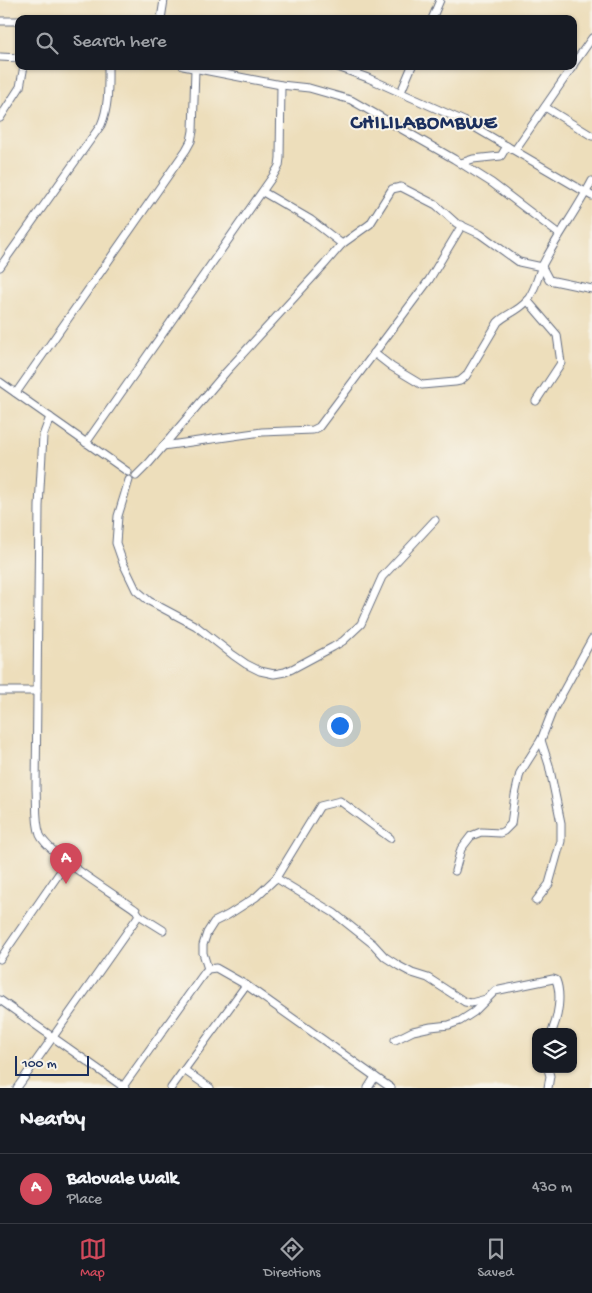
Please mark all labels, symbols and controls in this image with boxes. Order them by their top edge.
search box [15,15,577,70]
icon: search [33,29,61,57]
text: Search here [73,31,167,54]
district label: CHILILABOMBWE [349,113,498,136]
your location [327,713,353,739]
pin: A [50,843,82,884]
map controls [532,1028,577,1073]
button: layers [532,1028,577,1073]
scale bar [15,1053,89,1076]
text: 100 m [22,1056,57,1073]
text: Nearby [20,1108,85,1133]
text: Balovale Walk [67,1168,178,1191]
text: A [31,1179,41,1198]
text: 430 m [532,1179,572,1198]
text: Place [67,1191,102,1210]
tab: Map [79,1235,107,1282]
tab: Directions [264,1235,321,1282]
tab: Saved [478,1235,513,1282]

